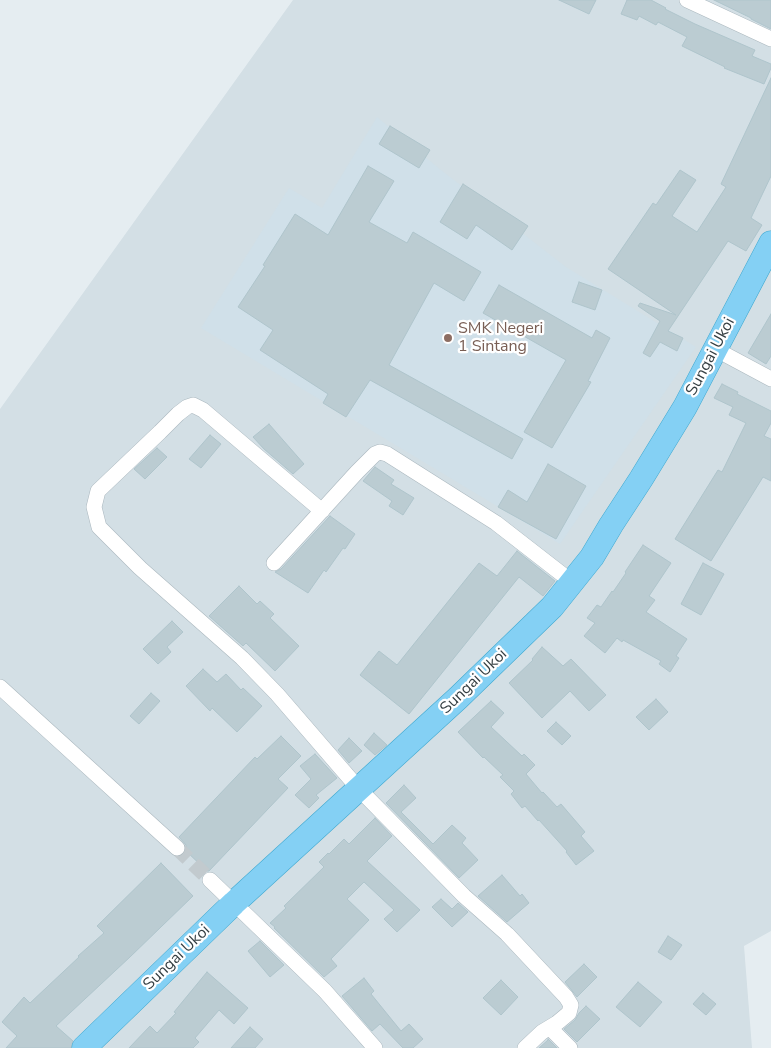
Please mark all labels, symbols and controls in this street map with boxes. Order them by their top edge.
street label: Sungai Ukoi [682,315,740,399]
place label: SMK Negeri 1 Sintang [458,319,543,357]
marker: SMK Negeri 1 Sintang [442,332,454,344]
street label: Sungai Ukoi [437,645,511,719]
street label: Sungai Ukoi [140,921,214,995]

